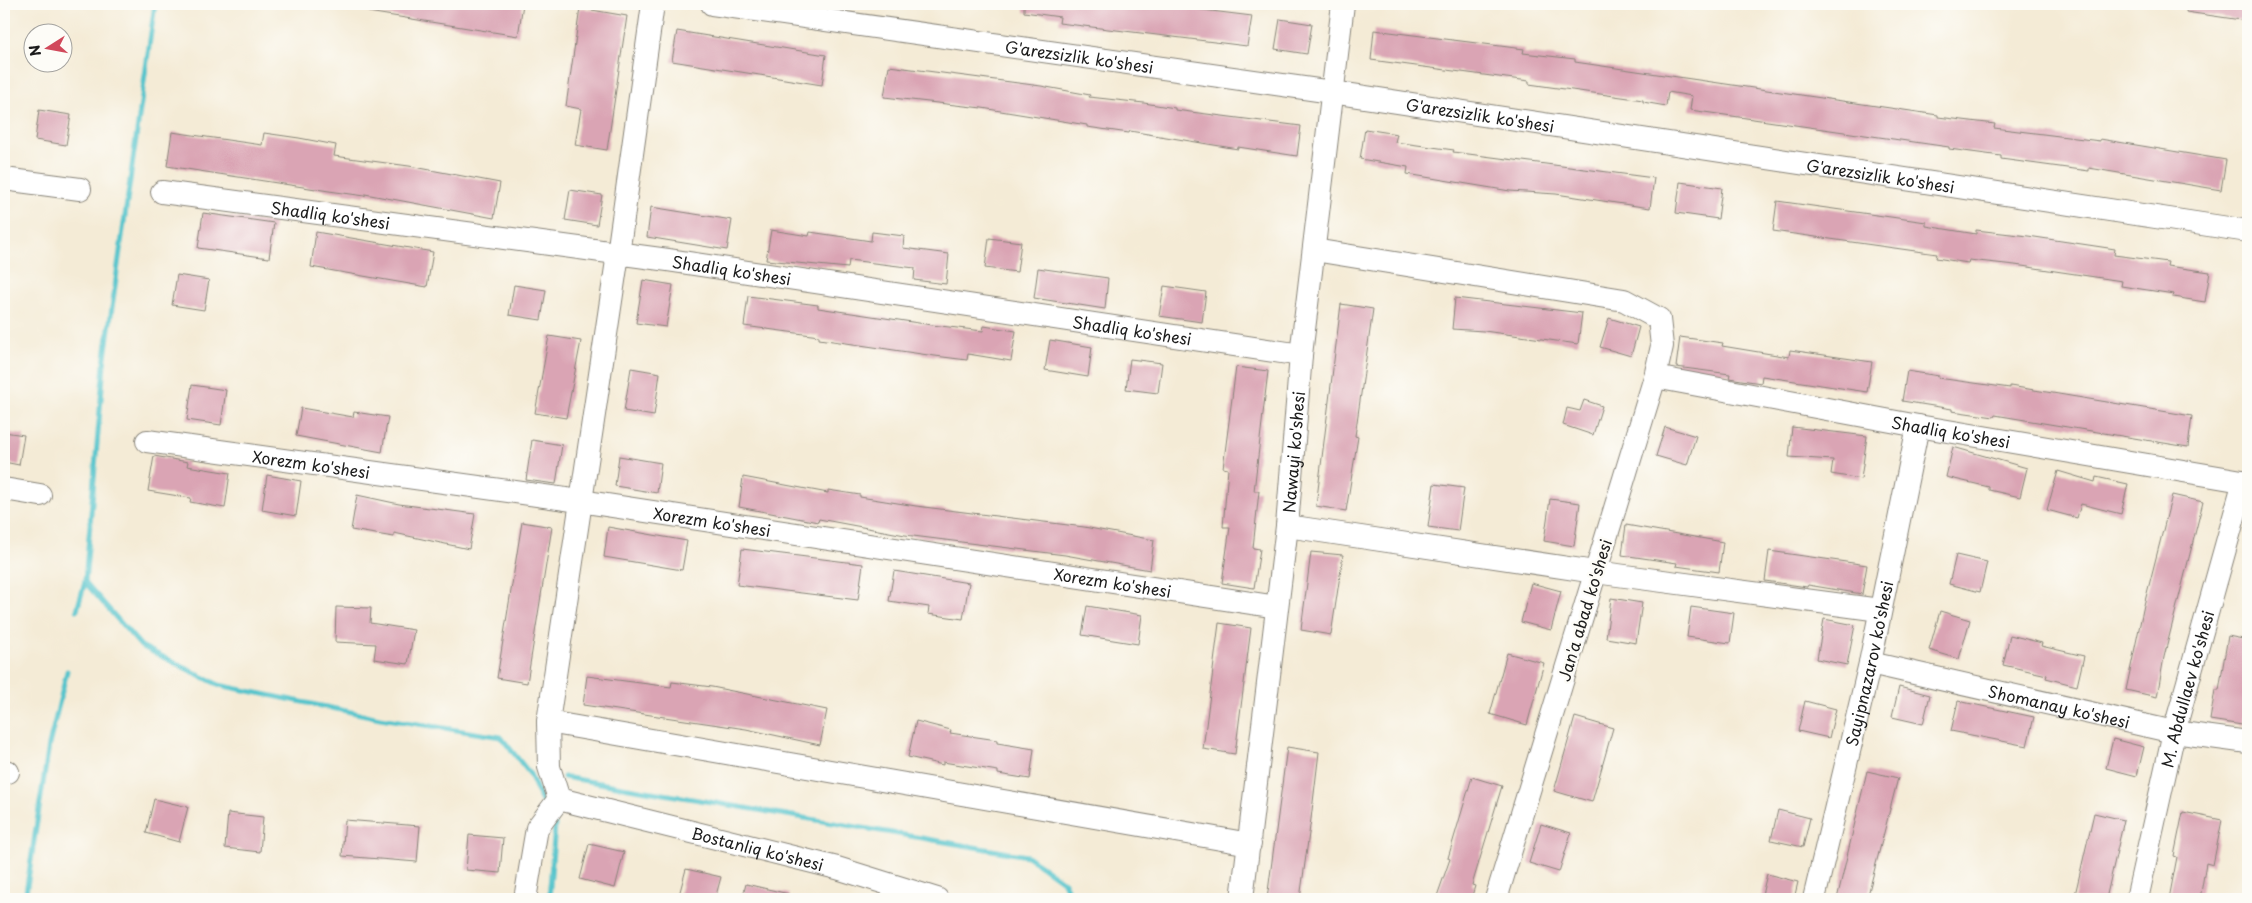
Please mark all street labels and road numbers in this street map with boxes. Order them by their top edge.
street label: G'arezsizlik ko'shesi [1003,34,1155,79]
street label: G'arezsizlik ko'shesi [1404,91,1556,138]
street label: G'arezsizlik ko'shesi [1805,152,1956,198]
street label: Shadliq ko'shesi [269,195,392,235]
street label: Shadliq ko'shesi [671,249,793,290]
street label: Shadliq ko'shesi [1071,309,1193,350]
street label: Nawayi ko'shesi [1276,390,1310,514]
street label: Shadliq ko'shesi [1890,409,2012,453]
street label: Xorezm ko'shesi [251,444,372,484]
street label: Xorezm ko'shesi [652,500,773,542]
street label: Jan'a abad ko'shesi [1551,536,1617,684]
street label: Xorezm ko'shesi [1052,561,1173,603]
street label: Sayipnazarov ko'shesi [1839,579,1898,748]
street label: M. Abdullaev ko'shesi [2154,607,2219,770]
street label: Shomanay ko'shesi [1986,678,2132,734]
street label: Bostanliq ko'shesi [689,820,826,876]

